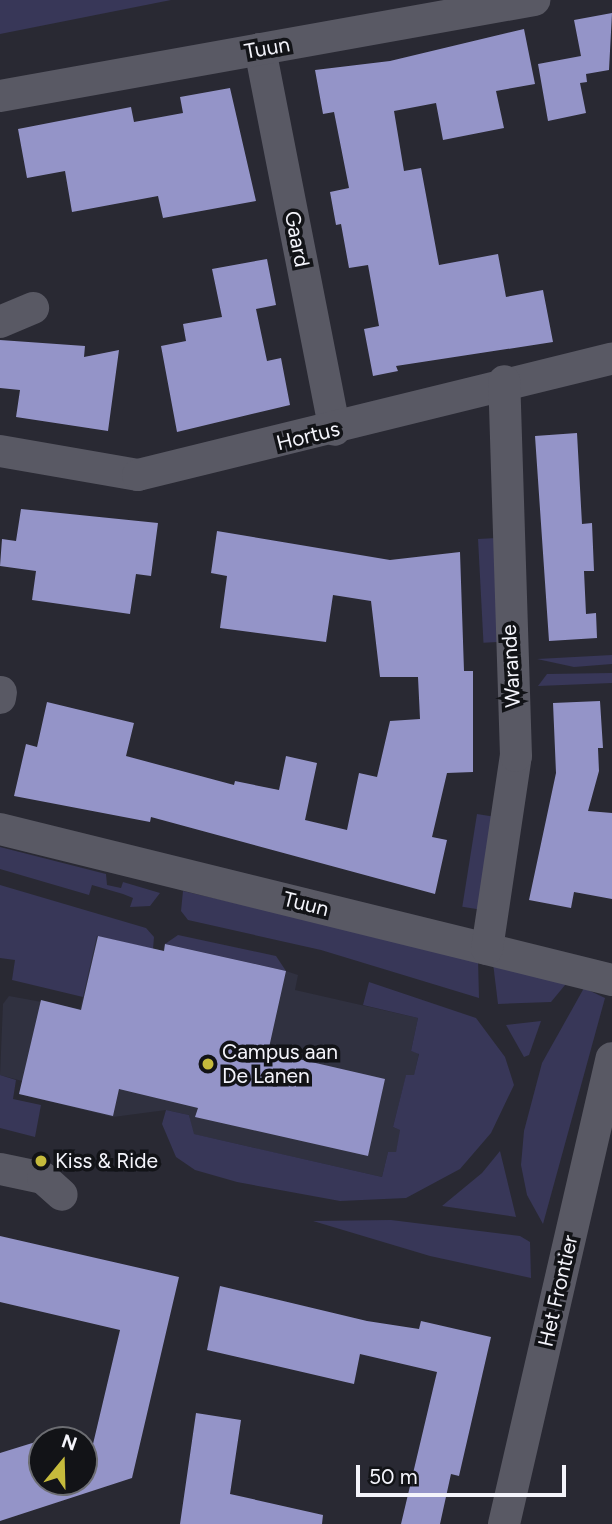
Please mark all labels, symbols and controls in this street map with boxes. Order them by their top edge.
street label: Tuun [242,32,292,64]
street label: Gaard [279,209,315,269]
street label: Hortus [274,416,342,456]
street label: Warande [496,624,526,708]
street label: Tuun [281,886,331,922]
place label: Campus aan De Lanen [222,1039,338,1089]
marker: Campus aan De Lanen [200,1056,216,1072]
place label: Kiss & Ride [55,1148,158,1174]
marker: Kiss & Ride [33,1153,49,1169]
street label: Het Frontier [533,1233,583,1349]
north arrow [28,1426,98,1496]
text: N [59,1429,80,1456]
scale bar [360,1450,570,1494]
text: 50 m [369,1464,418,1489]

